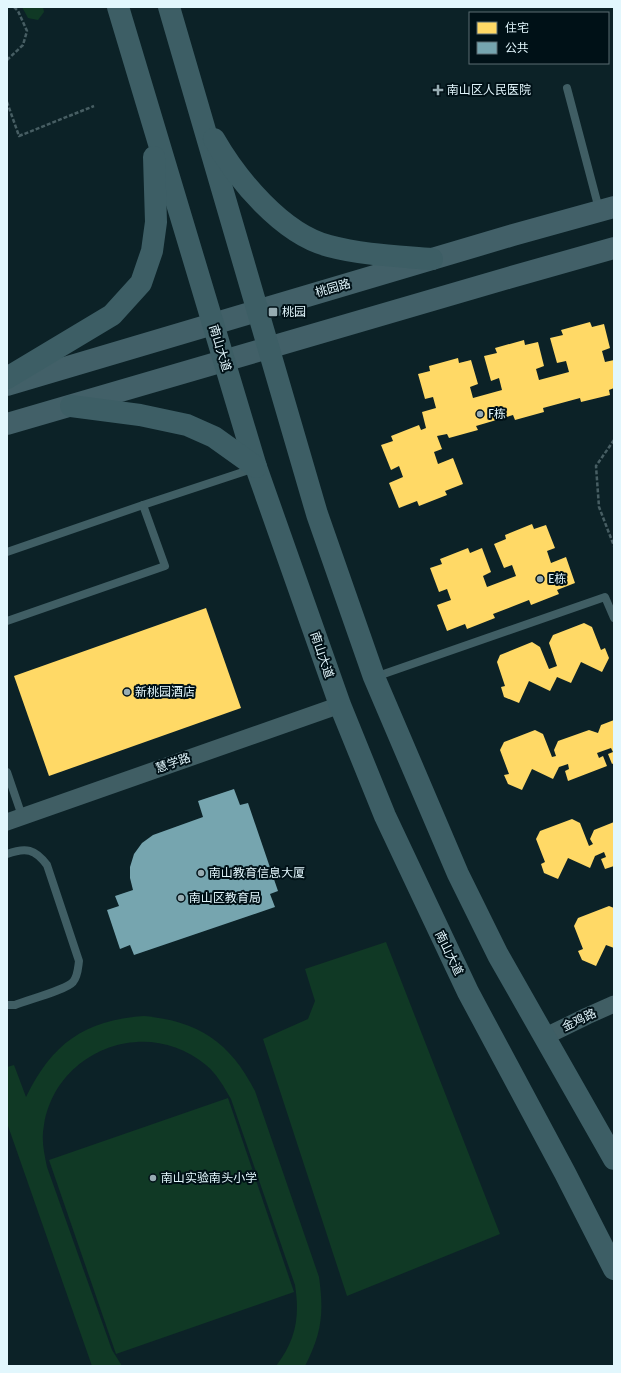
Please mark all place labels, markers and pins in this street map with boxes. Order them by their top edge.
place label: 南山区人民医院 [447,83,531,97]
marker: 南山区人民医院 [432,84,444,96]
place label: 桃园 [282,305,306,319]
marker: 桃园 [267,306,279,318]
place label: F栋 [488,407,506,421]
marker: F栋 [475,409,485,419]
place label: E栋 [548,572,566,586]
marker: E栋 [535,574,545,584]
place label: 新桃园酒店 [135,685,195,699]
marker: 新桃园酒店 [122,687,132,697]
place label: 南山教育信息大厦 [209,866,305,880]
marker: 南山教育信息大厦 [196,868,206,878]
place label: 南山区教育局 [189,891,261,905]
marker: 南山区教育局 [176,893,186,903]
place label: 南山实验南头小学 [161,1171,257,1185]
marker: 南山实验南头小学 [148,1173,158,1183]

